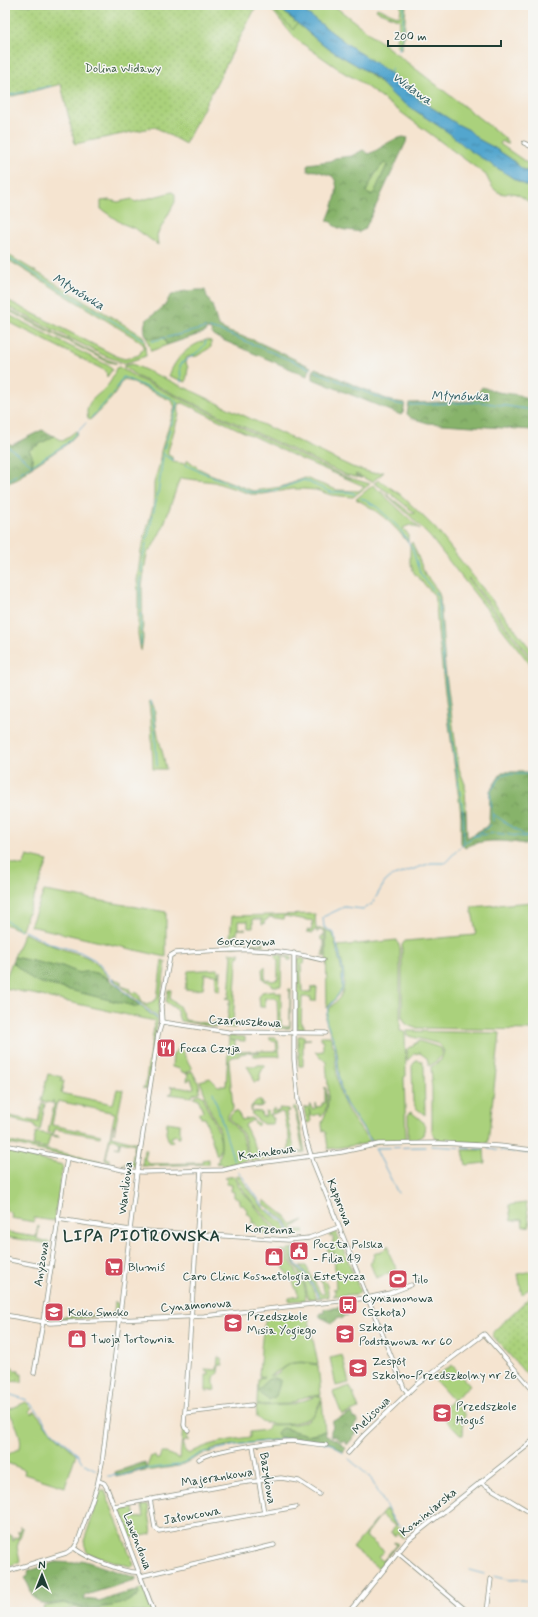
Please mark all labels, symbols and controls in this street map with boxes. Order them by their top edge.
scale bar [388,22,501,48]
text: 200 m [394,29,427,45]
park label: Dolina Widawy [85,61,161,77]
water label: Widawa [389,69,437,110]
water label: Młynówka [49,270,108,315]
water label: Młynówka [431,388,489,405]
street label: Gorczycowa [217,934,276,950]
street label: Czarnuszkowa [208,1012,282,1032]
restaurant icon: Focca Czyja [155,1037,177,1059]
place label: Focca Czyja [180,1041,241,1057]
street label: Kminkowa [237,1141,298,1165]
street label: Waniliowa [115,1161,137,1215]
street label: Kaparowa [322,1177,356,1228]
street label: Korzenna [245,1221,296,1239]
district label: LIPA PIOTROWSKA [63,1226,221,1247]
place label: Poczta Polska - Filia 49 [313,1237,384,1267]
street label: Anyżowa [31,1240,53,1288]
public building icon: Poczta Polska - Filia 49 [288,1240,310,1262]
shop icon: Caro Clinic Kosmetologia Estetycza [263,1246,285,1268]
supermarket icon: Blumiś [103,1256,125,1278]
place label: Blumiś [128,1260,166,1276]
sports icon: Tilo [387,1268,409,1290]
place label: Caro Clinic Kosmetologia Estetycza [182,1269,366,1286]
place label: Tilo [412,1272,428,1288]
place label: Cynamonowa (Szkoła) [362,1291,433,1321]
bus stop icon: Cynamonowa (Szkoła) [337,1294,359,1316]
street label: Cynamonowa [160,1296,232,1316]
school or university icon: Koko Smoko [43,1301,65,1323]
place label: Koko Smoko [68,1305,129,1321]
place label: Przedszkole Misia Yogiego [247,1309,316,1340]
school or university icon: Przedszkole Misia Yogiego [222,1312,244,1334]
place label: Szkoła Podstawowa nr 60 [359,1320,452,1350]
school or university icon: Szkoła Podstawowa nr 60 [334,1323,356,1345]
shop icon: Twoja Tortownia [66,1328,88,1350]
place label: Twoja Tortownia [91,1332,175,1348]
place label: Zespół Szkolno-Przedszkolny nr 26 [372,1354,517,1384]
school or university icon: Zespół Szkolno-Przedszkolny nr 26 [347,1357,369,1379]
street label: Melisowa [349,1393,394,1438]
place label: Przedszkole Hoguś [456,1399,517,1430]
school or university icon: Przedszkole Hoguś [431,1402,453,1424]
street label: Bazyliowa [255,1451,279,1505]
street label: Majerankowa [180,1464,254,1492]
street label: Kominiarska [397,1485,461,1541]
street label: Jałowcowa [162,1503,223,1529]
street label: Lawendowa [119,1510,155,1572]
north arrow [22,1555,62,1595]
text: N [38,1559,46,1573]

